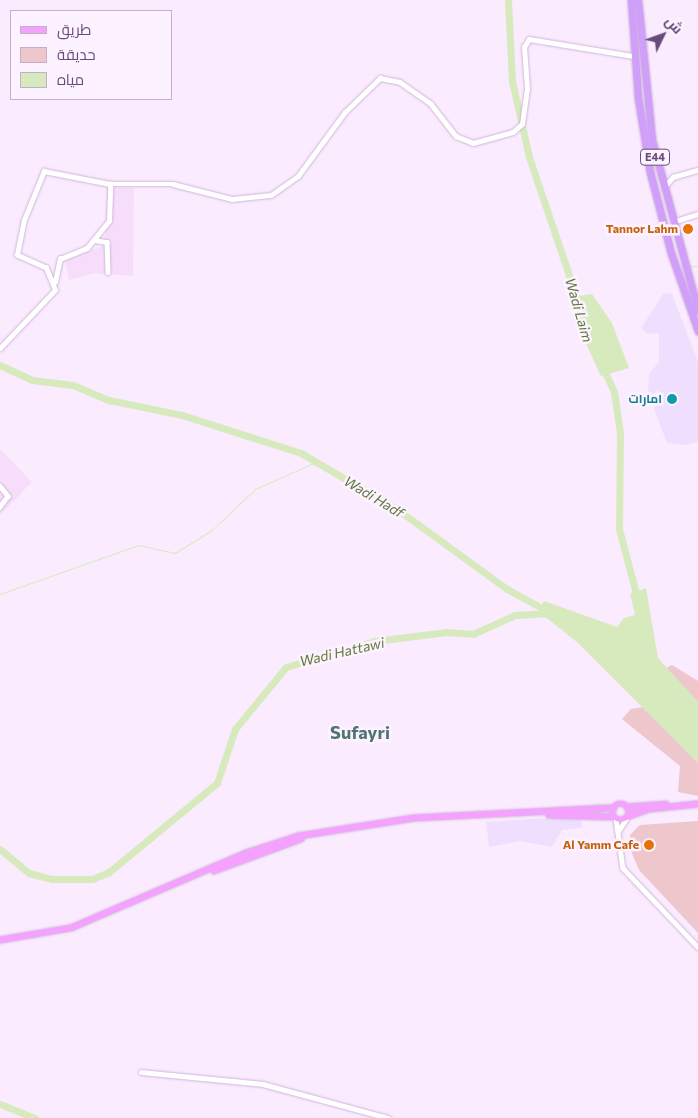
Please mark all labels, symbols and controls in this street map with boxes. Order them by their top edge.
legend [10,10,172,100]
north arrow [638,10,688,60]
text: ش [662,12,687,37]
text: طريق [57,20,91,38]
text: حديقة [57,45,96,63]
text: مياه [57,70,84,88]
road number: E44 [640,148,670,166]
place label: Tannor Lahm [606,222,678,236]
marker: Tannor Lahm [682,223,694,235]
water label: Wadi Laim [562,276,596,344]
place label: امارات [629,392,662,406]
marker: امارات [666,393,678,405]
water label: Wadi Hadf [341,473,407,521]
water label: Wadi Hattawi [298,634,386,670]
district label: Sufayri [330,721,390,743]
place label: Al Yamm Cafe [563,838,639,852]
marker: Al Yamm Cafe [643,839,655,851]

